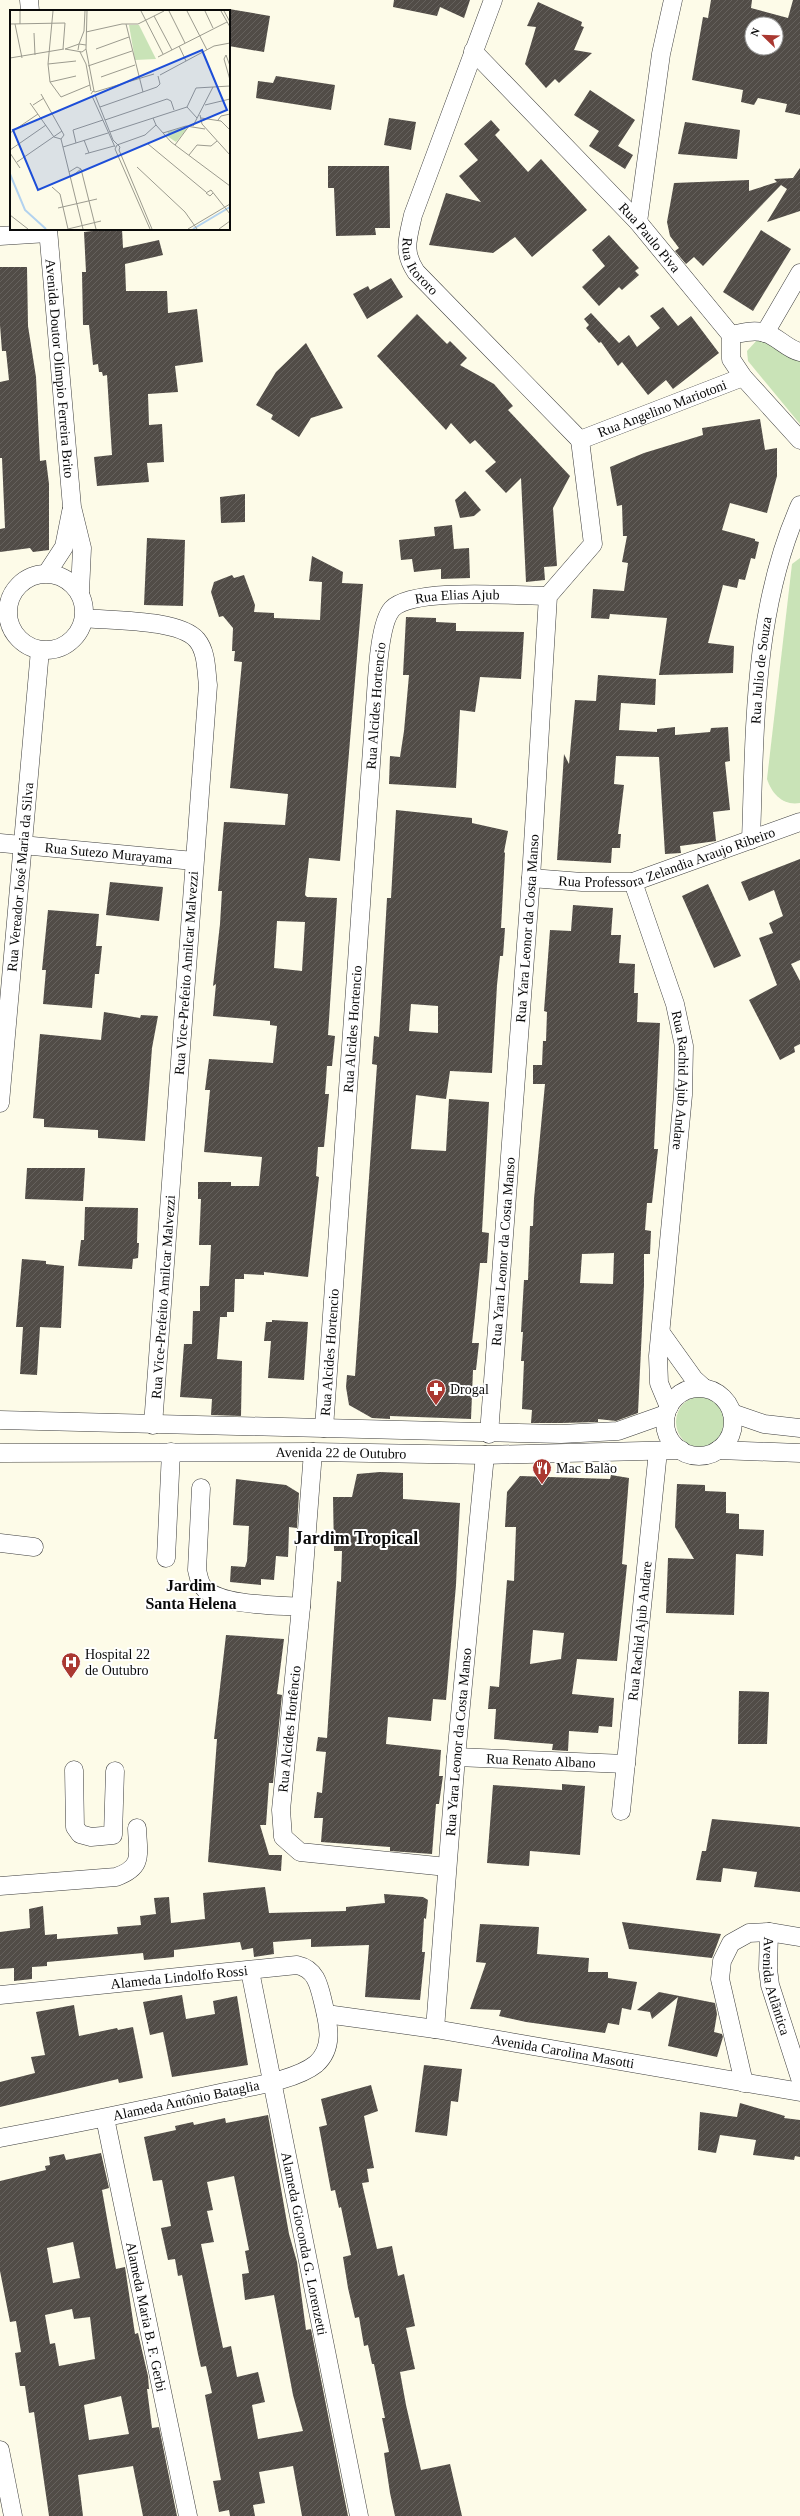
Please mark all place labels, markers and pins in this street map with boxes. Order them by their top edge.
pharmacy icon: Drogal [425,1378,447,1406]
place label: Drogal [450,1382,489,1397]
restaurant icon: Mac Balão [531,1457,553,1485]
place label: Mac Balão [556,1461,617,1476]
place label: Hospital 22 de Outubro [85,1647,150,1678]
hospital icon: Hospital 22 de Outubro [60,1651,82,1679]

